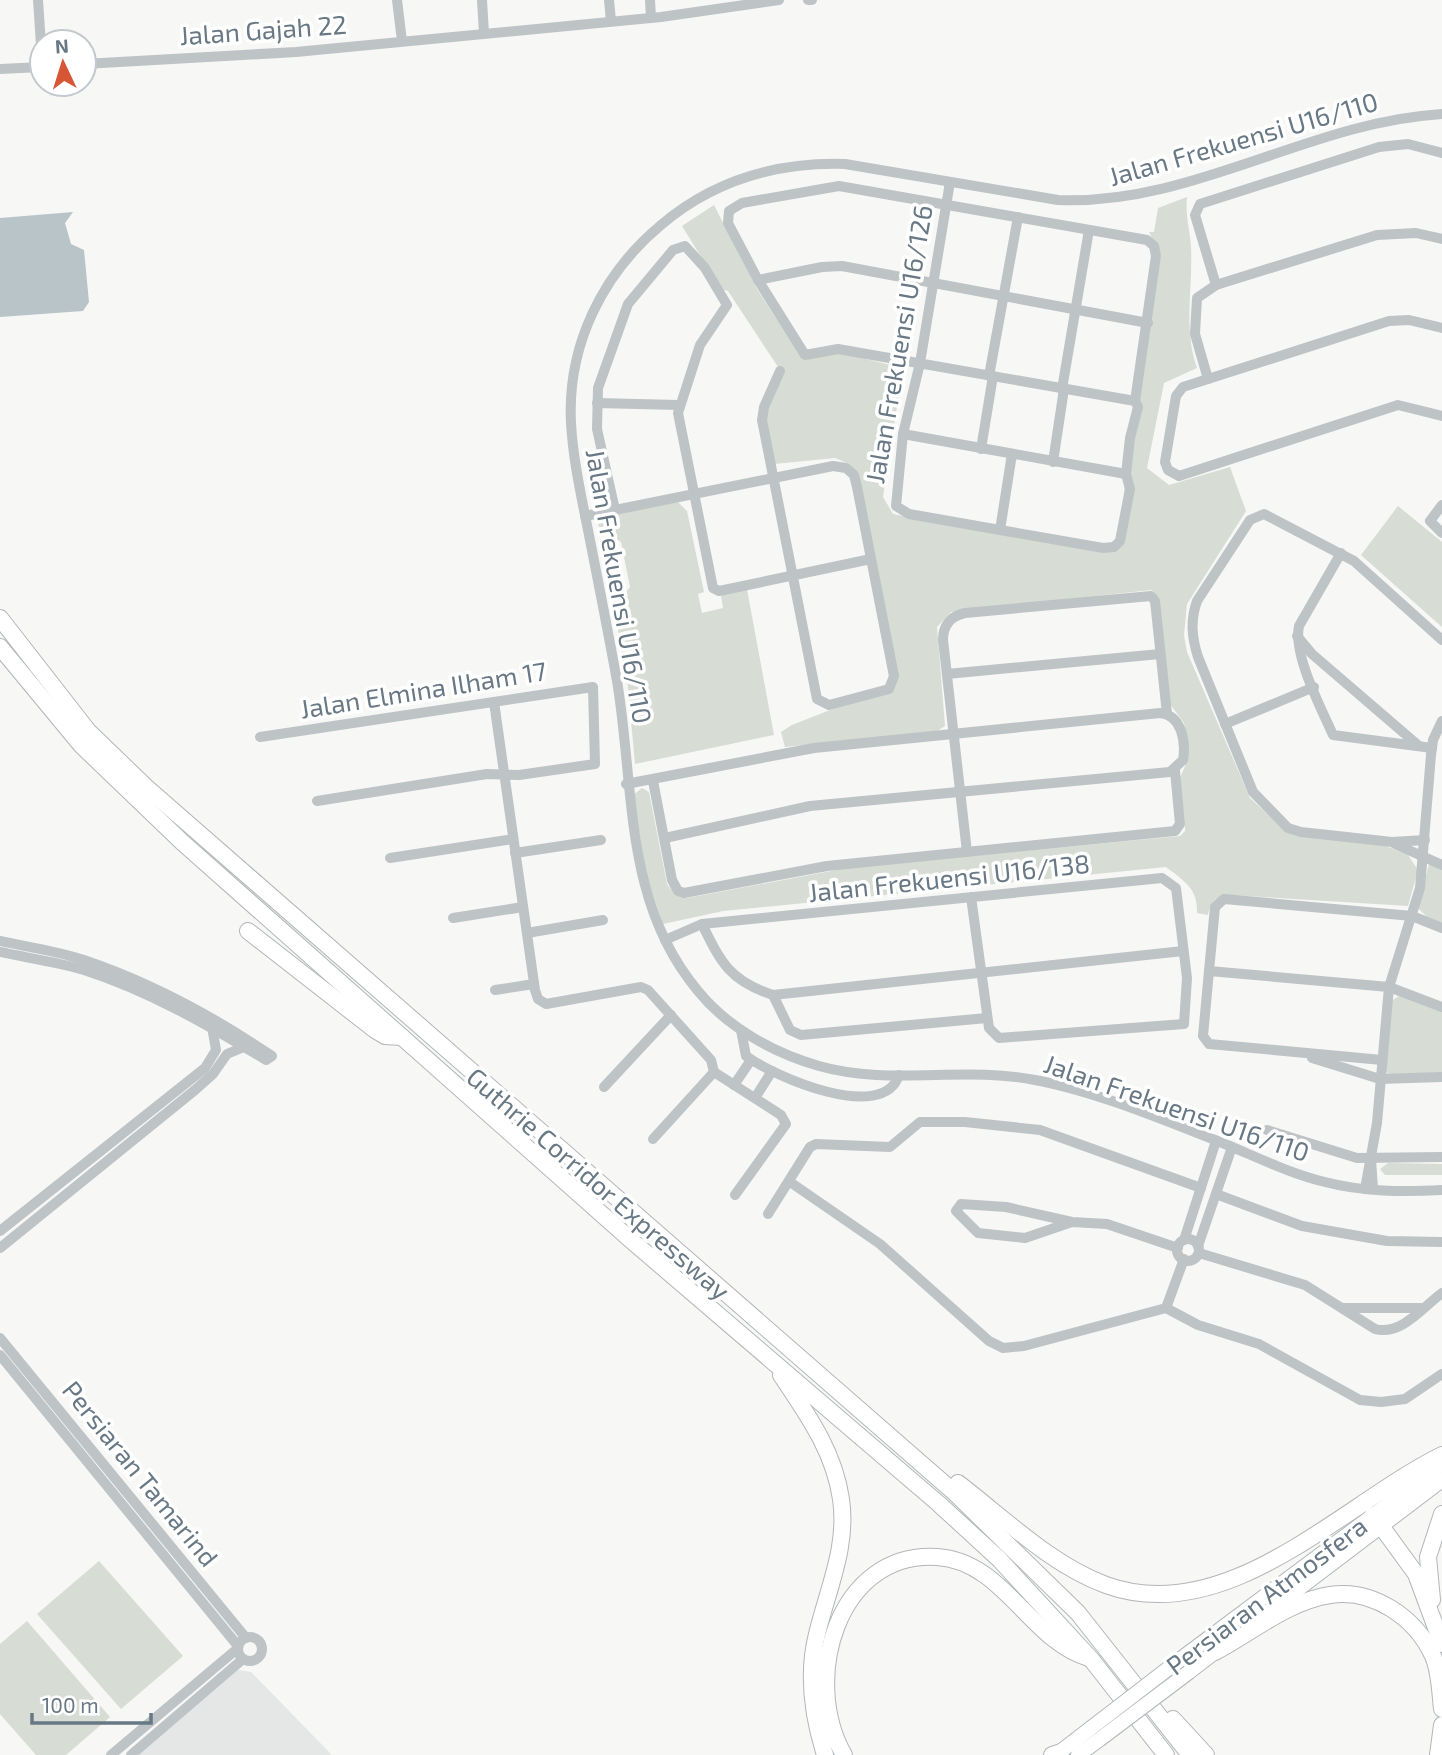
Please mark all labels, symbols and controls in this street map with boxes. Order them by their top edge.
street label: Jalan Gajah 22 [178,8,348,50]
north arrow [28,28,98,98]
text: N [54,34,69,57]
street label: Jalan Frekuensi U16/110 [1105,85,1381,191]
street label: Jalan Frekuensi U16/126 [858,202,938,486]
street label: Jalan Frekuensi U16/110 [581,446,659,726]
street label: Jalan Elmina Ilham 17 [298,654,548,724]
street label: Jalan Frekuensi U16/138 [807,847,1091,907]
street label: Jalan Frekuensi U16/110 [1040,1047,1314,1167]
street label: Guthrie Corridor Expressway [461,1060,737,1306]
street label: Persiaran Tamarind [57,1374,225,1572]
street label: Persiaran Atmosfera [1159,1509,1373,1681]
scale bar [32,1682,150,1726]
text: 100 m [42,1692,99,1717]

